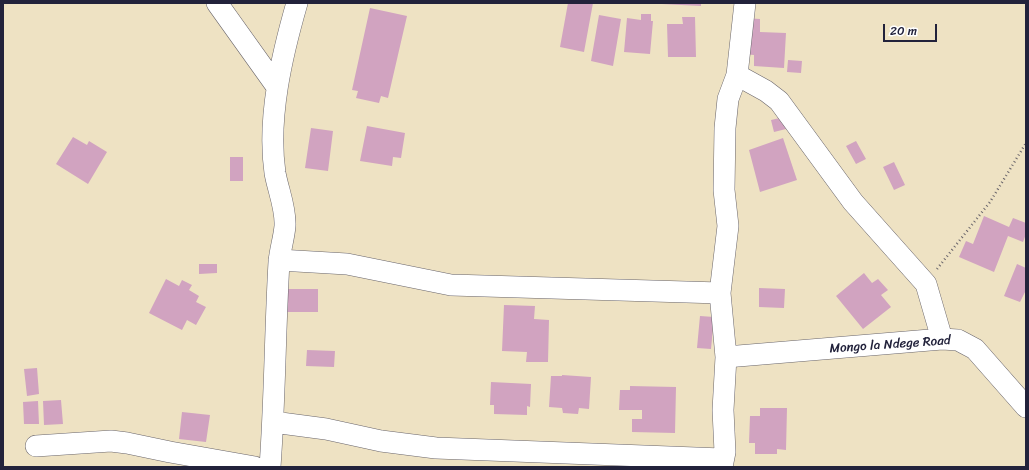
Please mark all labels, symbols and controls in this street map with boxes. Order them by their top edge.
scale bar [885,16,939,42]
text: 20 m [890,20,917,42]
street label: Mongo la Ndege Road [829,333,951,357]

